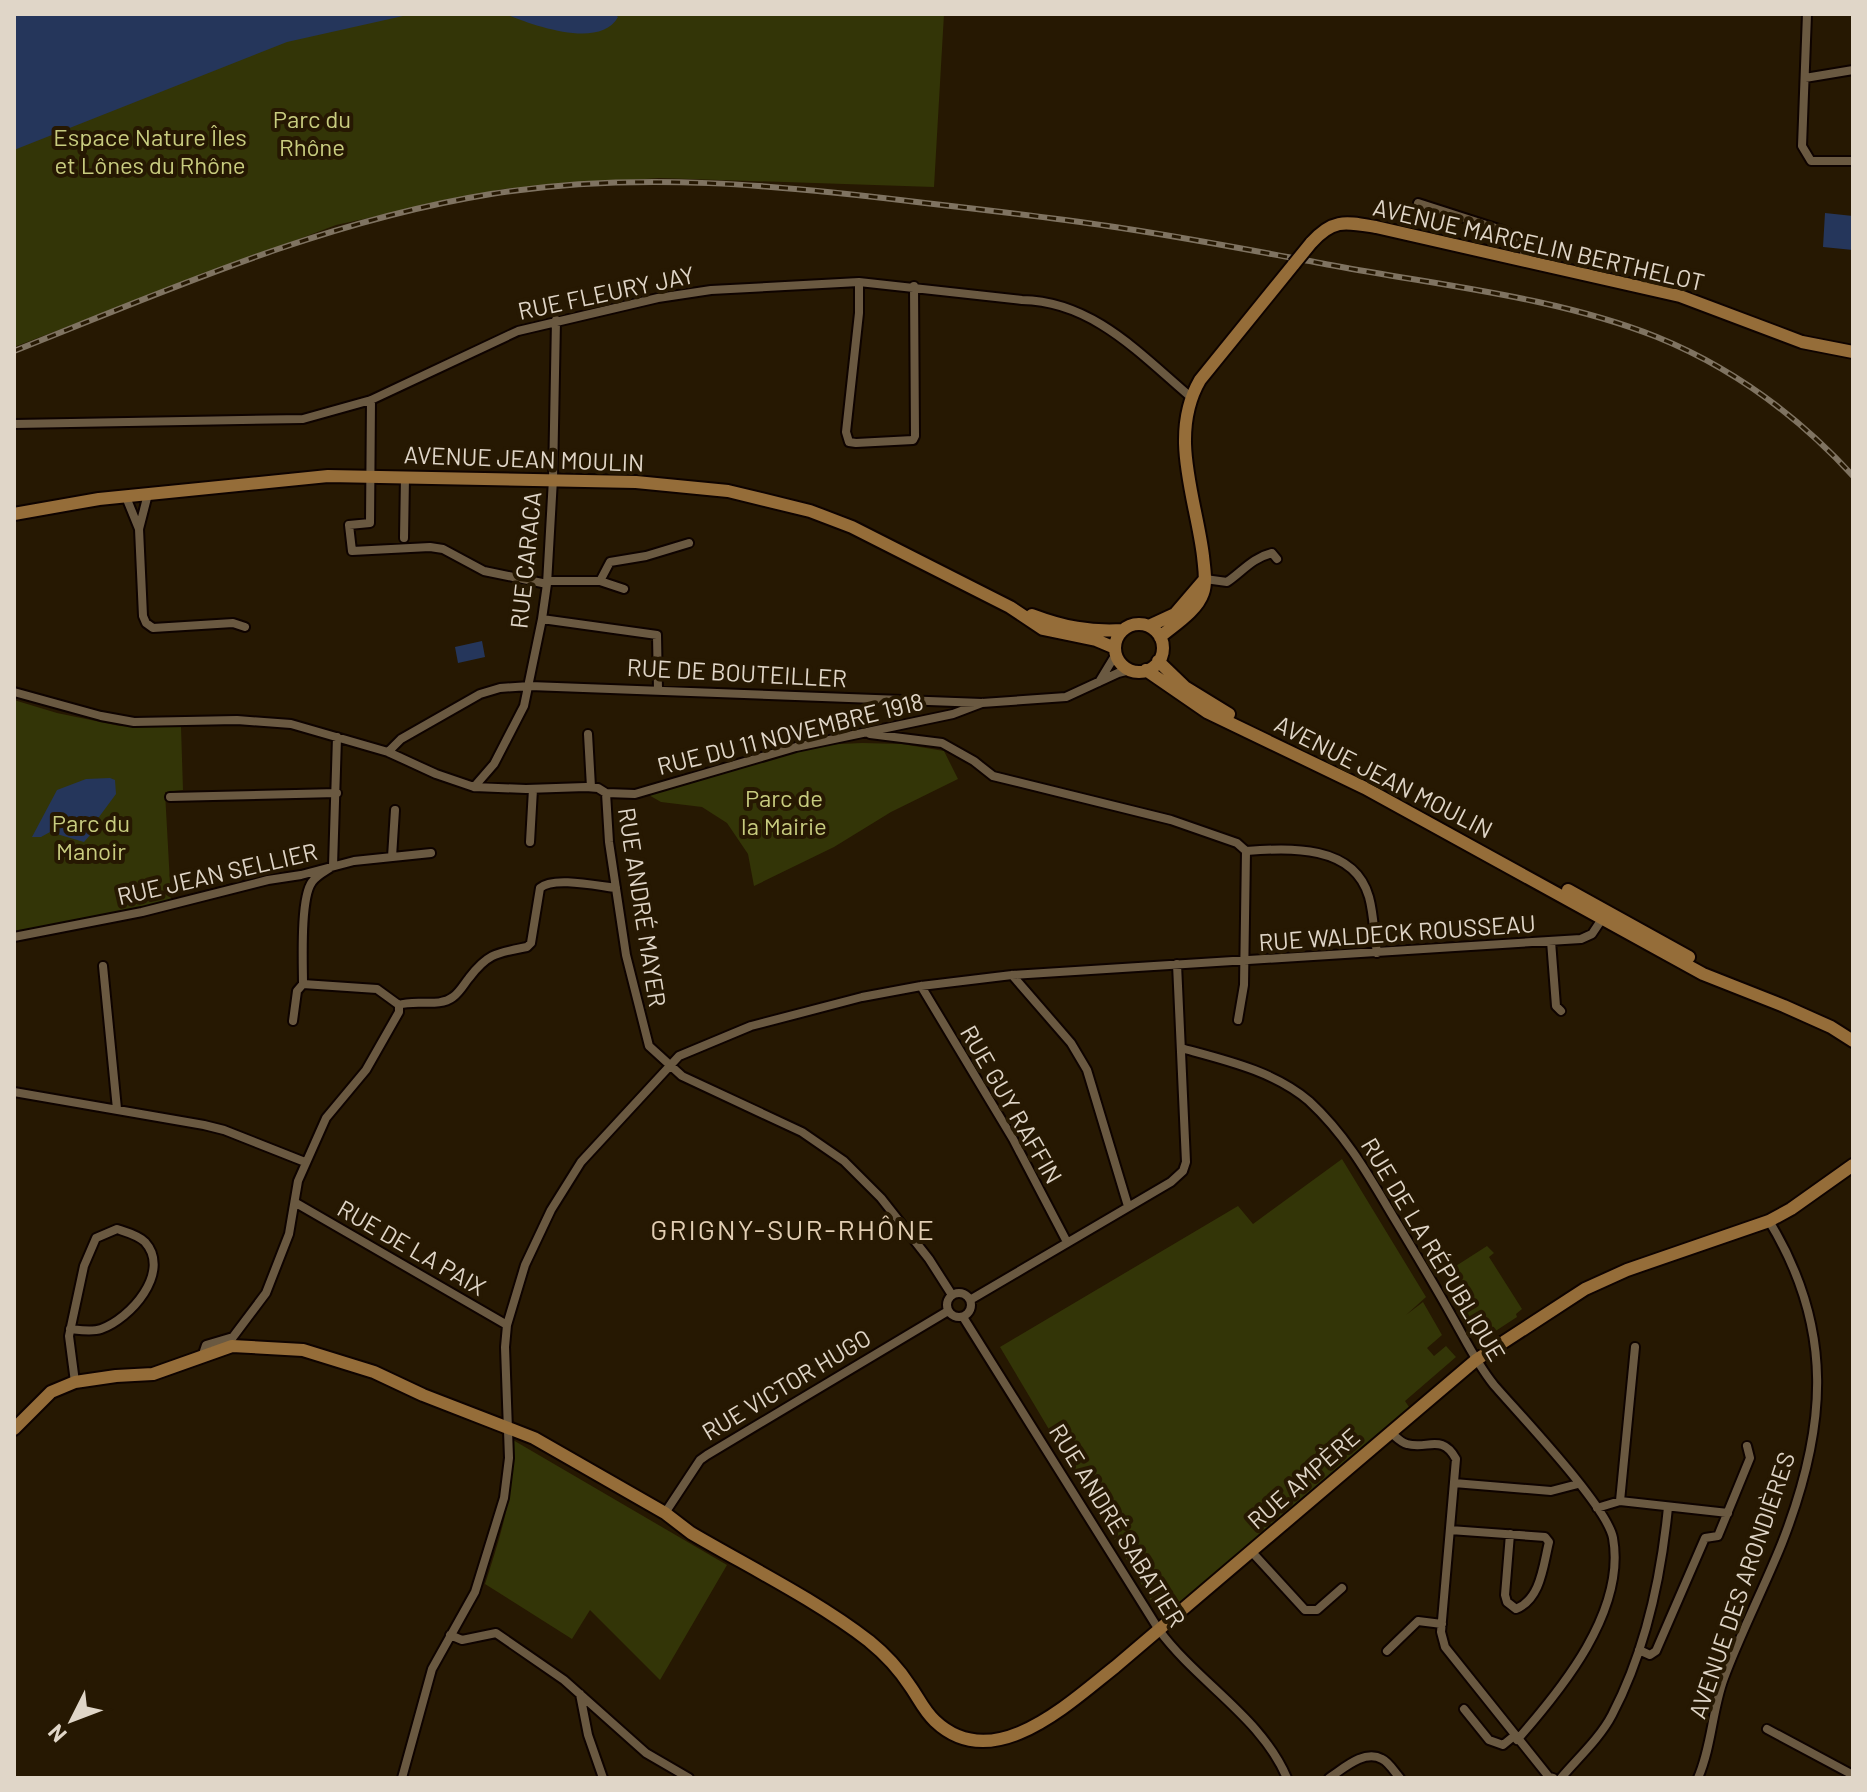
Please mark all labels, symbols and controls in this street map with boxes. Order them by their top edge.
park label: Parc du Rhône [273,104,351,161]
park label: Espace Nature Îles et Lônes du Rhône [53,122,247,179]
street label: AVENUE MARCELIN BERTHELOT [1370,192,1708,296]
street label: RUE FLEURY JAY [515,259,697,325]
street label: AVENUE JEAN MOULIN [403,439,645,477]
street label: RUE CARACA [503,490,547,630]
street label: RUE DE BOUTEILLER [626,652,848,692]
street label: RUE DU 11 NOVEMBRE 1918 [654,686,926,780]
street label: AVENUE JEAN MOULIN [1270,708,1498,844]
park label: Parc de la Mairie [741,783,827,840]
street label: RUE ANDRÉ MAYER [613,805,673,1009]
park label: Parc du Manoir [52,808,130,865]
street label: RUE JEAN SELLIER [114,836,320,910]
street label: RUE WALDECK ROUSSEAU [1257,908,1537,956]
street label: RUE GUY RAFFIN [955,1020,1069,1188]
street label: RUE DE LA RÉPUBLIQUE [1356,1132,1512,1366]
street label: RUE DE LA PAIX [333,1193,491,1301]
district label: GRIGNY-SUR-RHÔNE [650,1212,936,1246]
street label: RUE VICTOR HUGO [696,1322,876,1446]
street label: RUE ANDRÉ SABATIER [1044,1418,1192,1632]
street label: RUE AMPÈRE [1241,1421,1365,1535]
street label: AVENUE DES ARONDIÈRES [1682,1448,1800,1722]
north arrow [32,1680,112,1760]
text: N [42,1720,71,1748]

